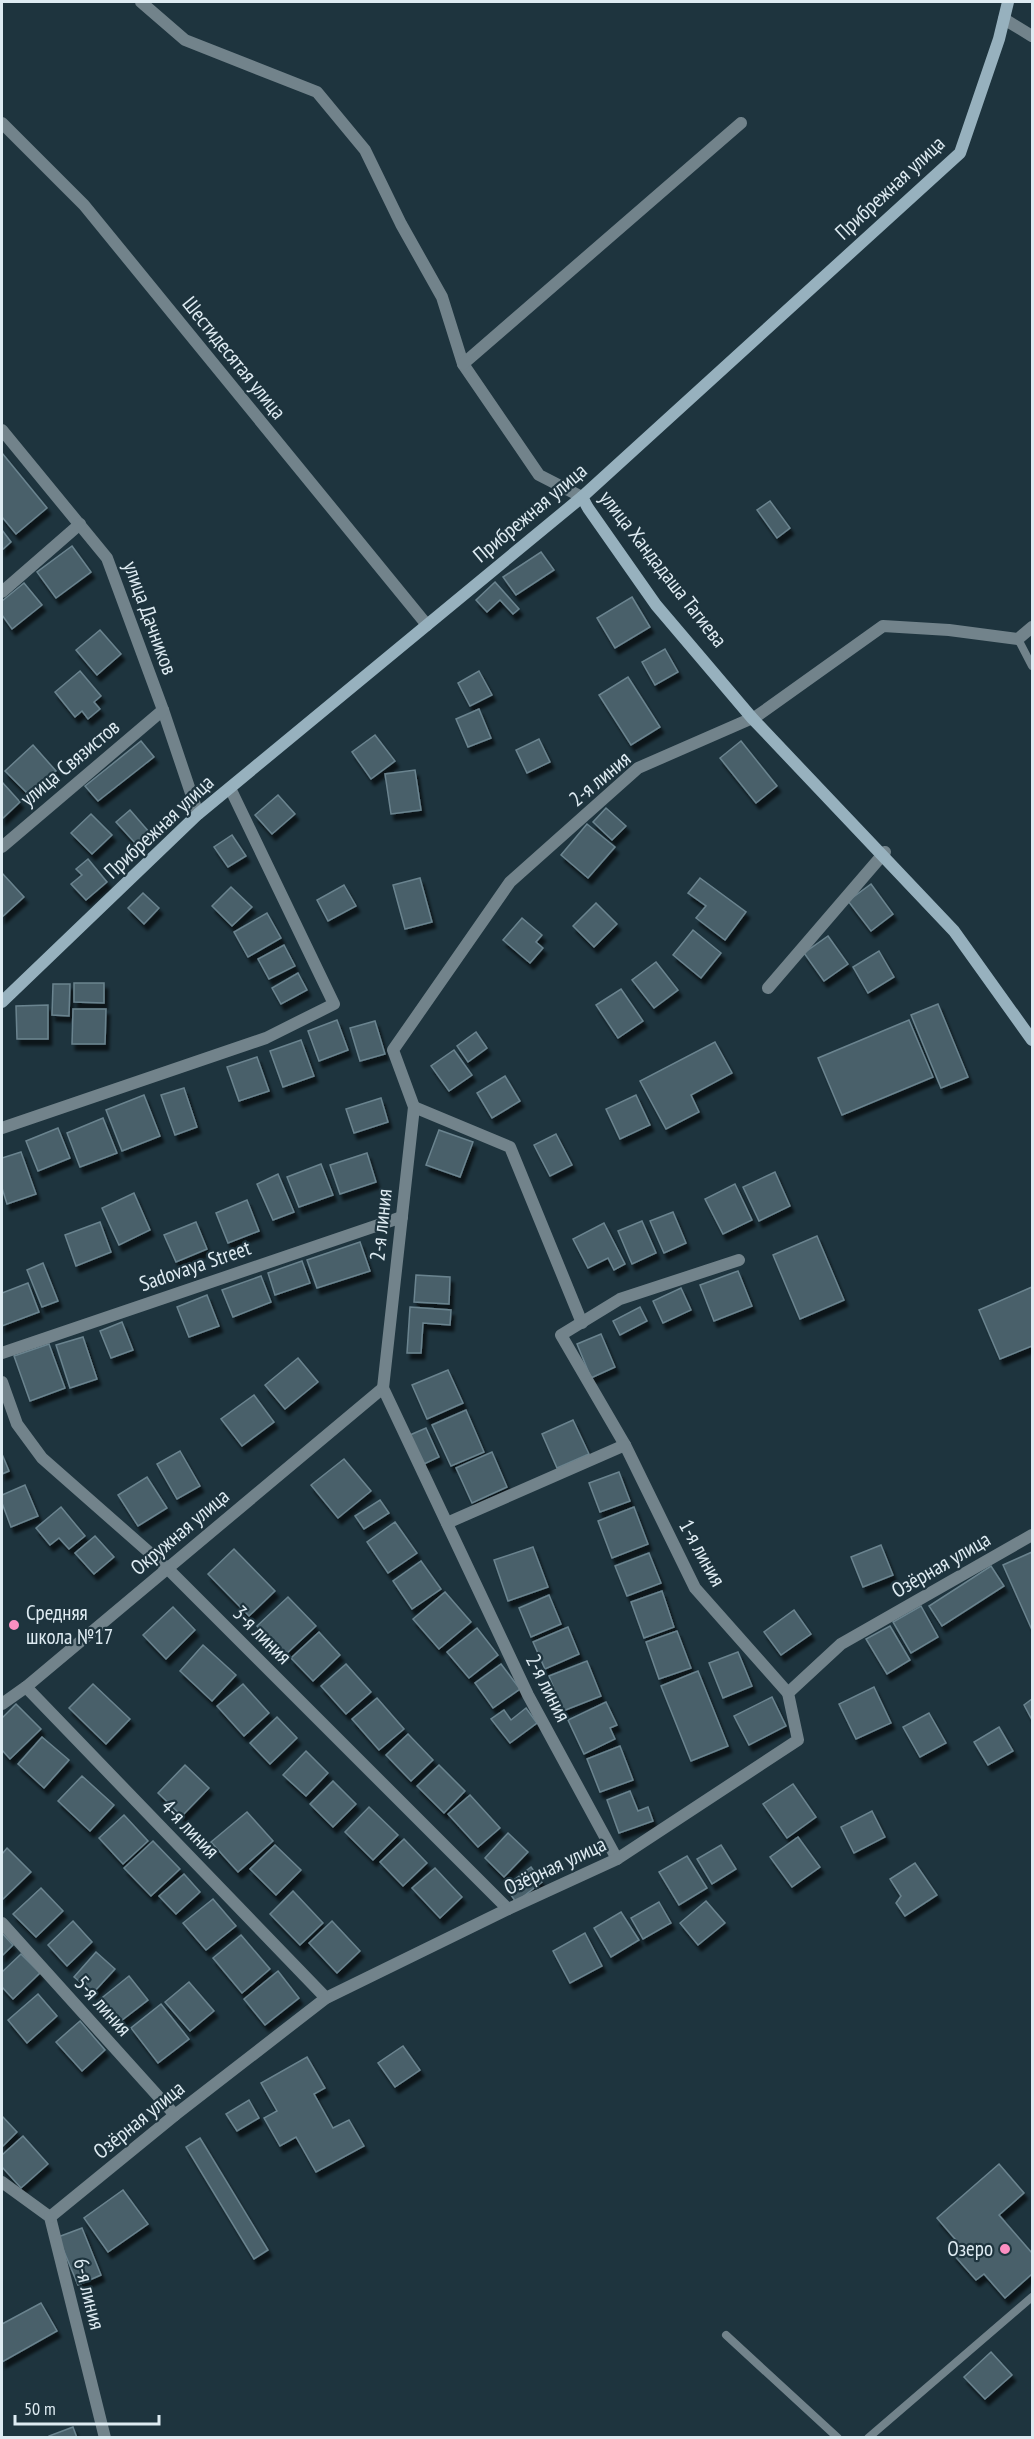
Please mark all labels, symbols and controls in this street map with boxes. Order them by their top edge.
street label: Прибрежная улица [829,130,950,245]
street label: Шестидесятая улица [177,291,292,425]
street label: Прибрежная улица [467,457,592,568]
street label: улица Хандадаша Тагиева [594,485,733,653]
street label: улица Дачников [117,557,184,678]
street label: улица Связистов [14,713,125,812]
street label: 2-я линия [563,745,636,812]
street label: Прибрежная улица [98,769,219,884]
street label: 2-я линия [363,1188,398,1262]
street label: Sadovaya Street [136,1234,254,1297]
street label: Окружная улица [125,1482,235,1581]
street label: 1-я линия [673,1515,732,1591]
street label: Озёрная улица [886,1525,995,1604]
place label: Средняя школа №17 [26,1599,113,1650]
street label: 3-я линия [227,1600,297,1670]
marker: Средняя школа №17 [7,1618,21,1632]
street label: 2-я линия [520,1649,577,1726]
street label: 4-я линия [156,1793,225,1864]
street label: Озёрная улица [499,1830,610,1901]
street label: 5-я линия [69,1970,138,2042]
street label: Озёрная улица [88,2075,190,2165]
place label: Озеро [947,2235,993,2262]
marker: Озеро [998,2242,1012,2256]
street label: 6-я линия [68,2256,111,2332]
scale bar [15,2388,159,2426]
text: 50 m [24,2397,56,2420]

